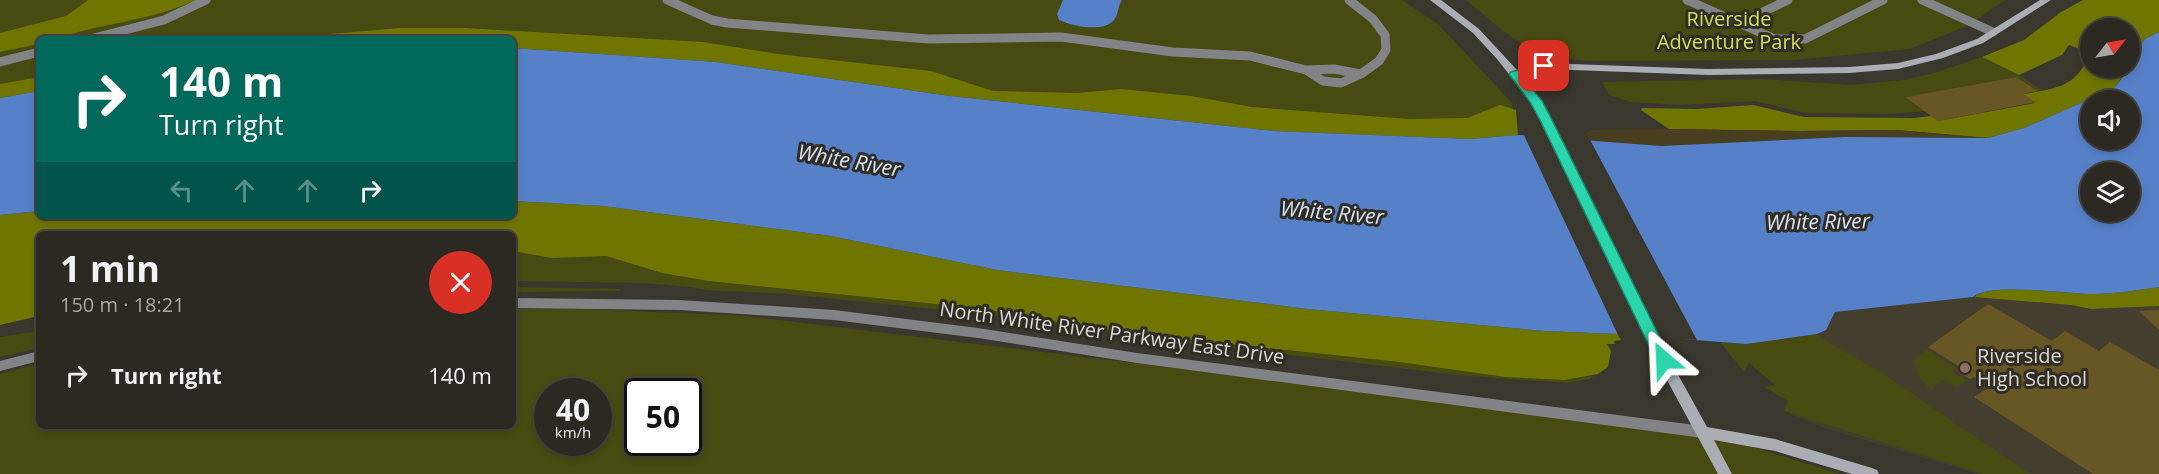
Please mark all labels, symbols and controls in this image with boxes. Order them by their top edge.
park label: Riverside Adventure Park [1657,5,1802,55]
north arrow [2080,18,2140,78]
map controls [2080,18,2140,222]
pin [1518,40,1569,91]
icon: arrive [1527,49,1560,82]
text: 140 m [159,52,283,109]
icon: right [60,60,138,138]
button: sound [2080,90,2140,150]
text: Turn right [159,106,284,143]
water label: White River [796,137,903,183]
button: layers [2080,162,2140,222]
icon: left [165,174,198,207]
icon: ahead [228,174,261,207]
icon: ahead [291,174,324,207]
icon: right [354,174,387,207]
water label: White River [1279,194,1386,231]
water label: White River [1766,206,1871,236]
text: 1 min [60,244,160,293]
button: close [429,251,492,314]
text: 150 m · 18:21 [60,291,185,318]
street label: North White River Parkway East Drive [938,295,1286,370]
position arrow [1632,328,1696,392]
place label: Riverside High School [1977,342,2087,392]
icon: right [60,359,93,392]
text: Turn right [111,360,222,390]
text: 140 m [428,360,492,390]
marker: Riverside High School [1958,361,1972,375]
speed limit sign: 50 [624,378,702,456]
text: 40 [556,389,590,430]
text: km/h [555,422,591,442]

